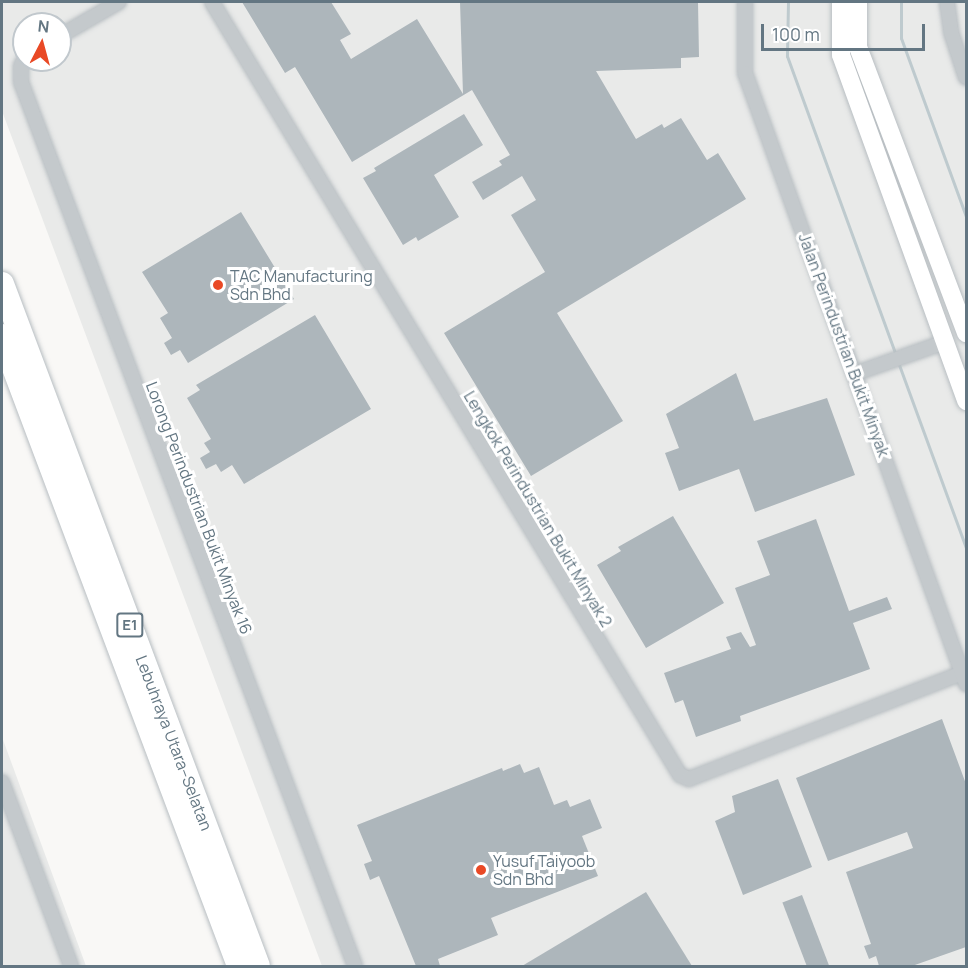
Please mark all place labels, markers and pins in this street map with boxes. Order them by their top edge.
place label: TAC Manufacturing Sdn Bhd [230,266,373,304]
marker: TAC Manufacturing Sdn Bhd [211,278,225,292]
place label: Yusuf Taiyoob Sdn Bhd [493,851,595,889]
marker: Yusuf Taiyoob Sdn Bhd [474,863,488,877]

